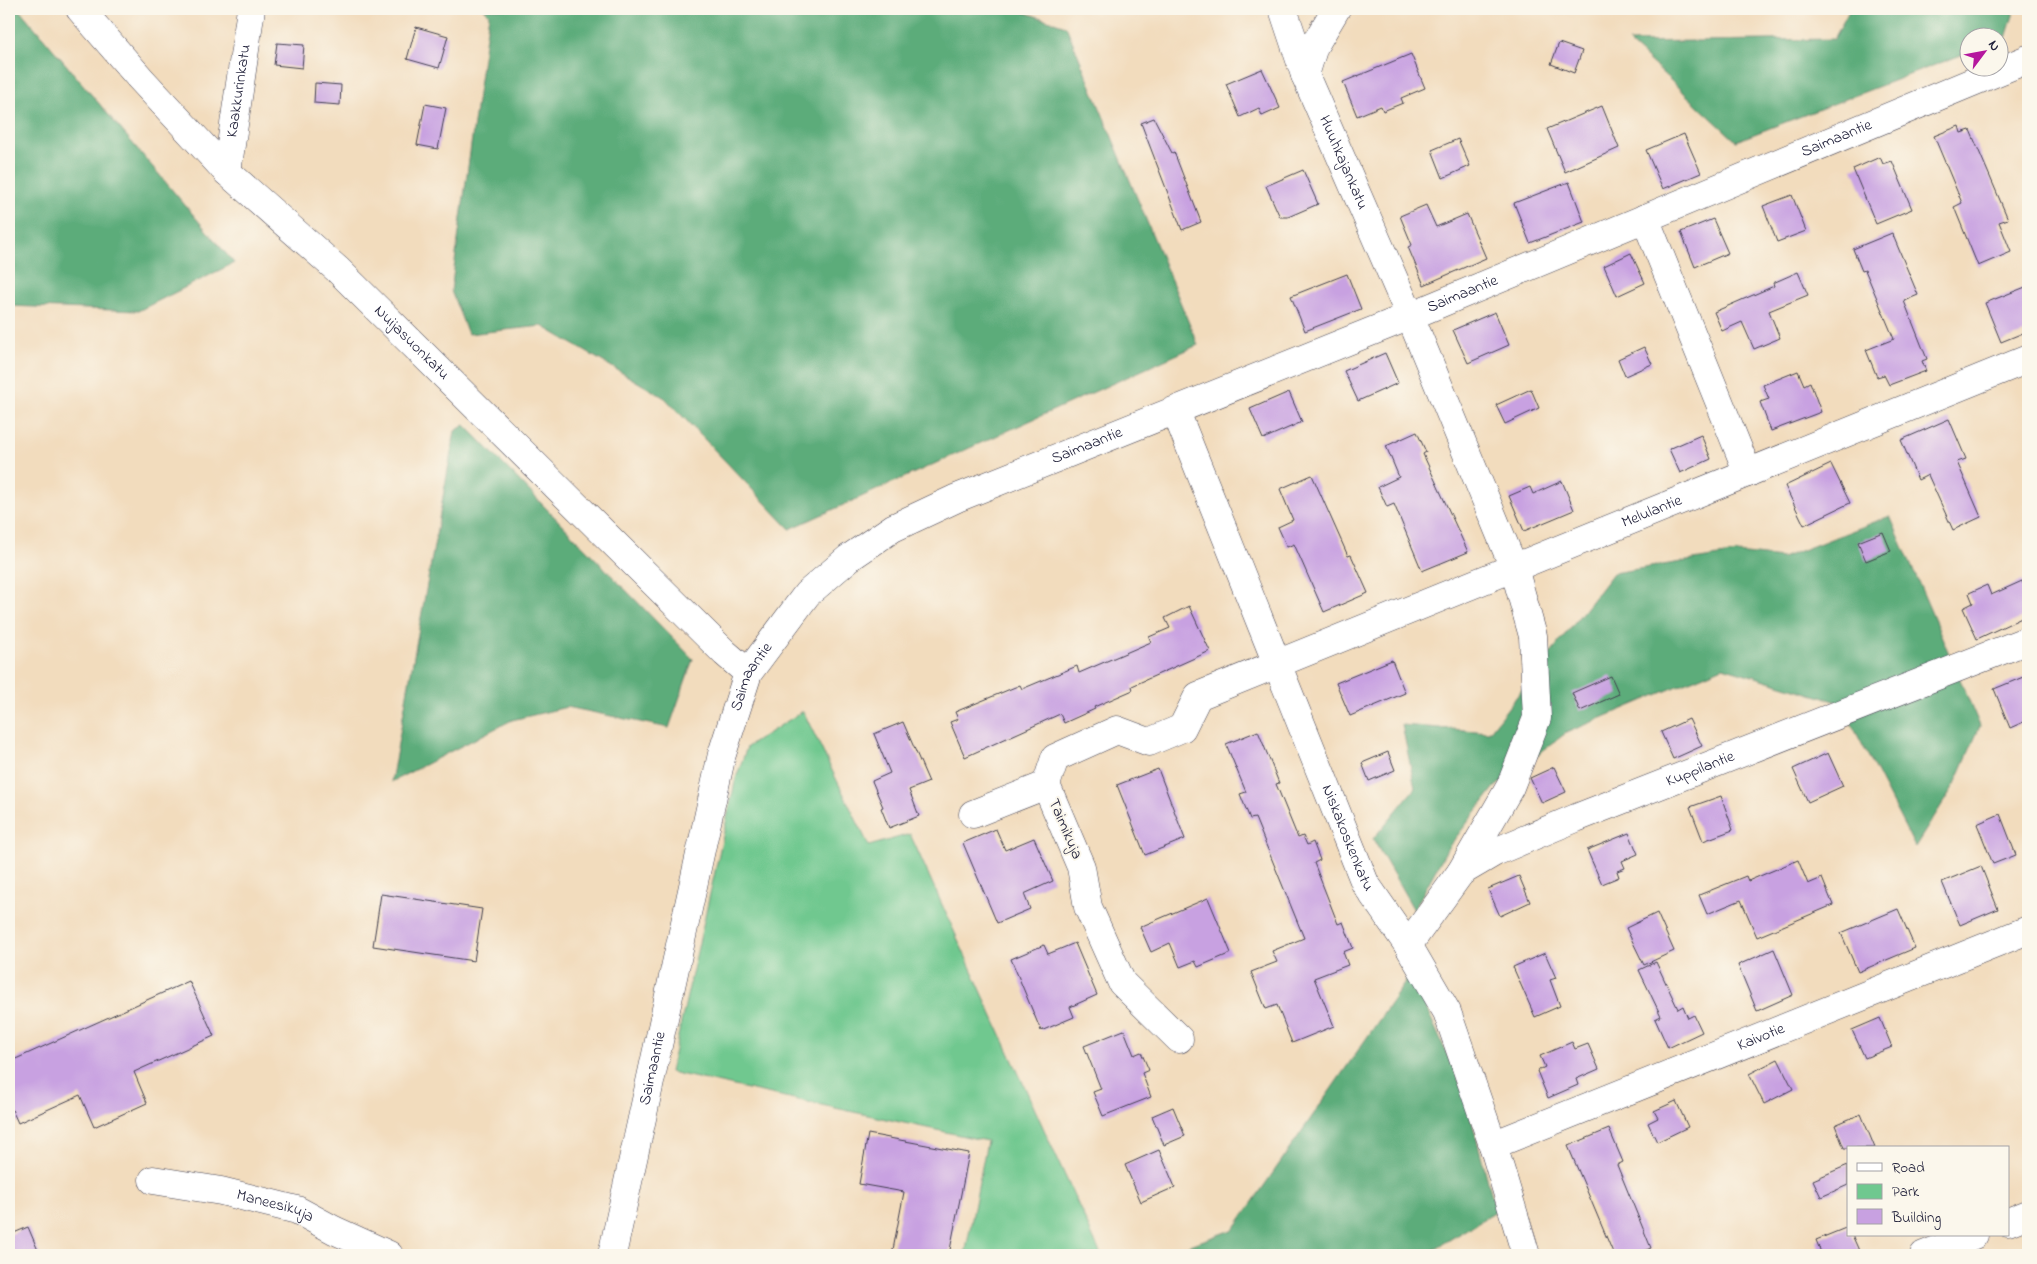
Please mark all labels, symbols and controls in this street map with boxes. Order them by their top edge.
north arrow [1960,28,2010,78]
text: N [1982,36,2005,55]
street label: Kaakkurinkatu [220,43,258,139]
street label: Huuhkajankatu [1312,112,1374,214]
street label: Saimaantie [1797,113,1876,164]
street label: Saimaantie [1423,268,1503,320]
street label: Nuijasuonkatu [368,300,455,386]
street label: Saimaantie [1048,420,1127,471]
street label: Melulantie [1618,488,1686,535]
street label: Saimaantie [725,637,779,714]
street label: Kuppilantie [1662,744,1739,793]
street label: Niskakoskenkatu [1315,781,1379,897]
street label: Taimikuja [1041,795,1089,863]
street label: Kaivotie [1734,1017,1789,1058]
street label: Saimaantie [633,1029,673,1108]
legend [1847,1146,2010,1236]
text: Road [1892,1157,1925,1179]
text: Park [1892,1181,1920,1203]
street label: Maneesikuja [234,1183,318,1229]
text: Building [1891,1207,1941,1230]

